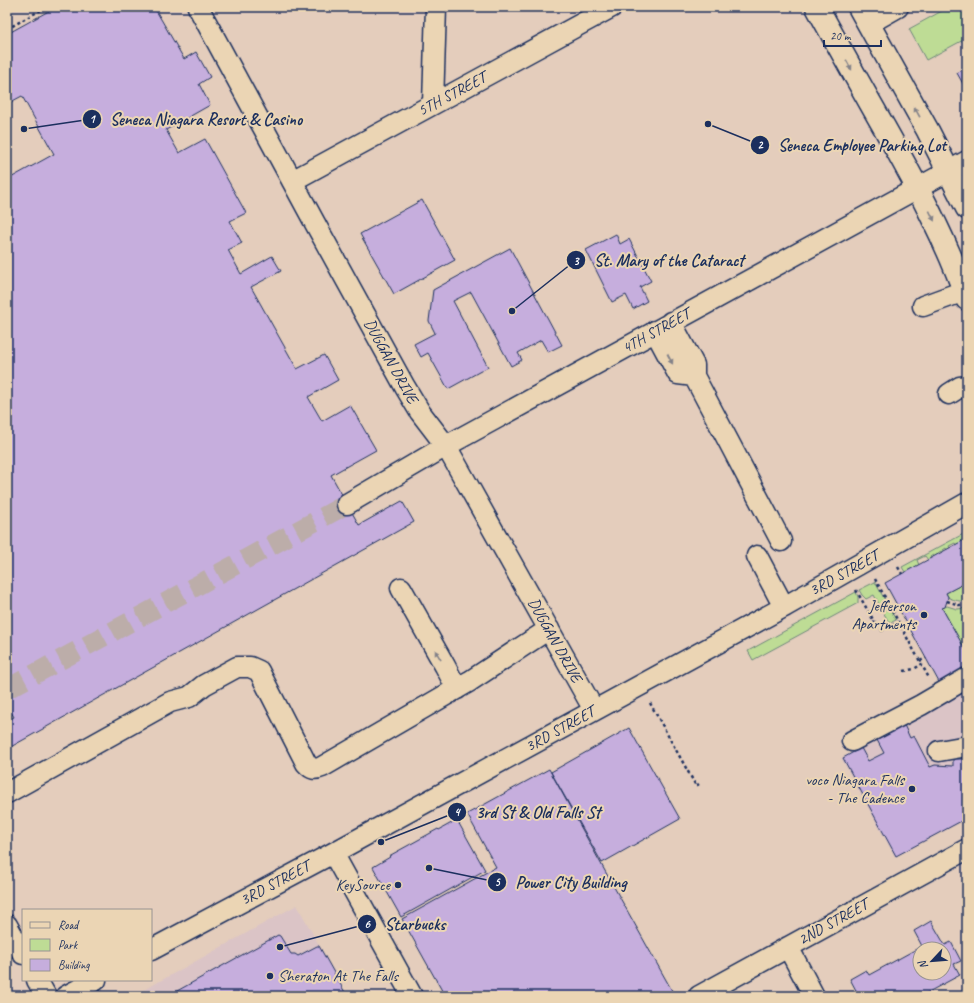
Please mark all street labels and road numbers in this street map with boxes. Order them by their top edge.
street label: 5TH STREET [414,65,494,120]
street label: 4TH STREET [618,302,698,358]
street label: DUGGAN DRIVE [360,315,424,409]
street label: 3RD STREET [806,544,886,600]
street label: DUGGAN DRIVE [524,594,588,688]
street label: 3RD STREET [522,700,602,756]
street label: 3RD STREET [237,854,317,910]
street label: 2ND STREET [794,892,876,949]

